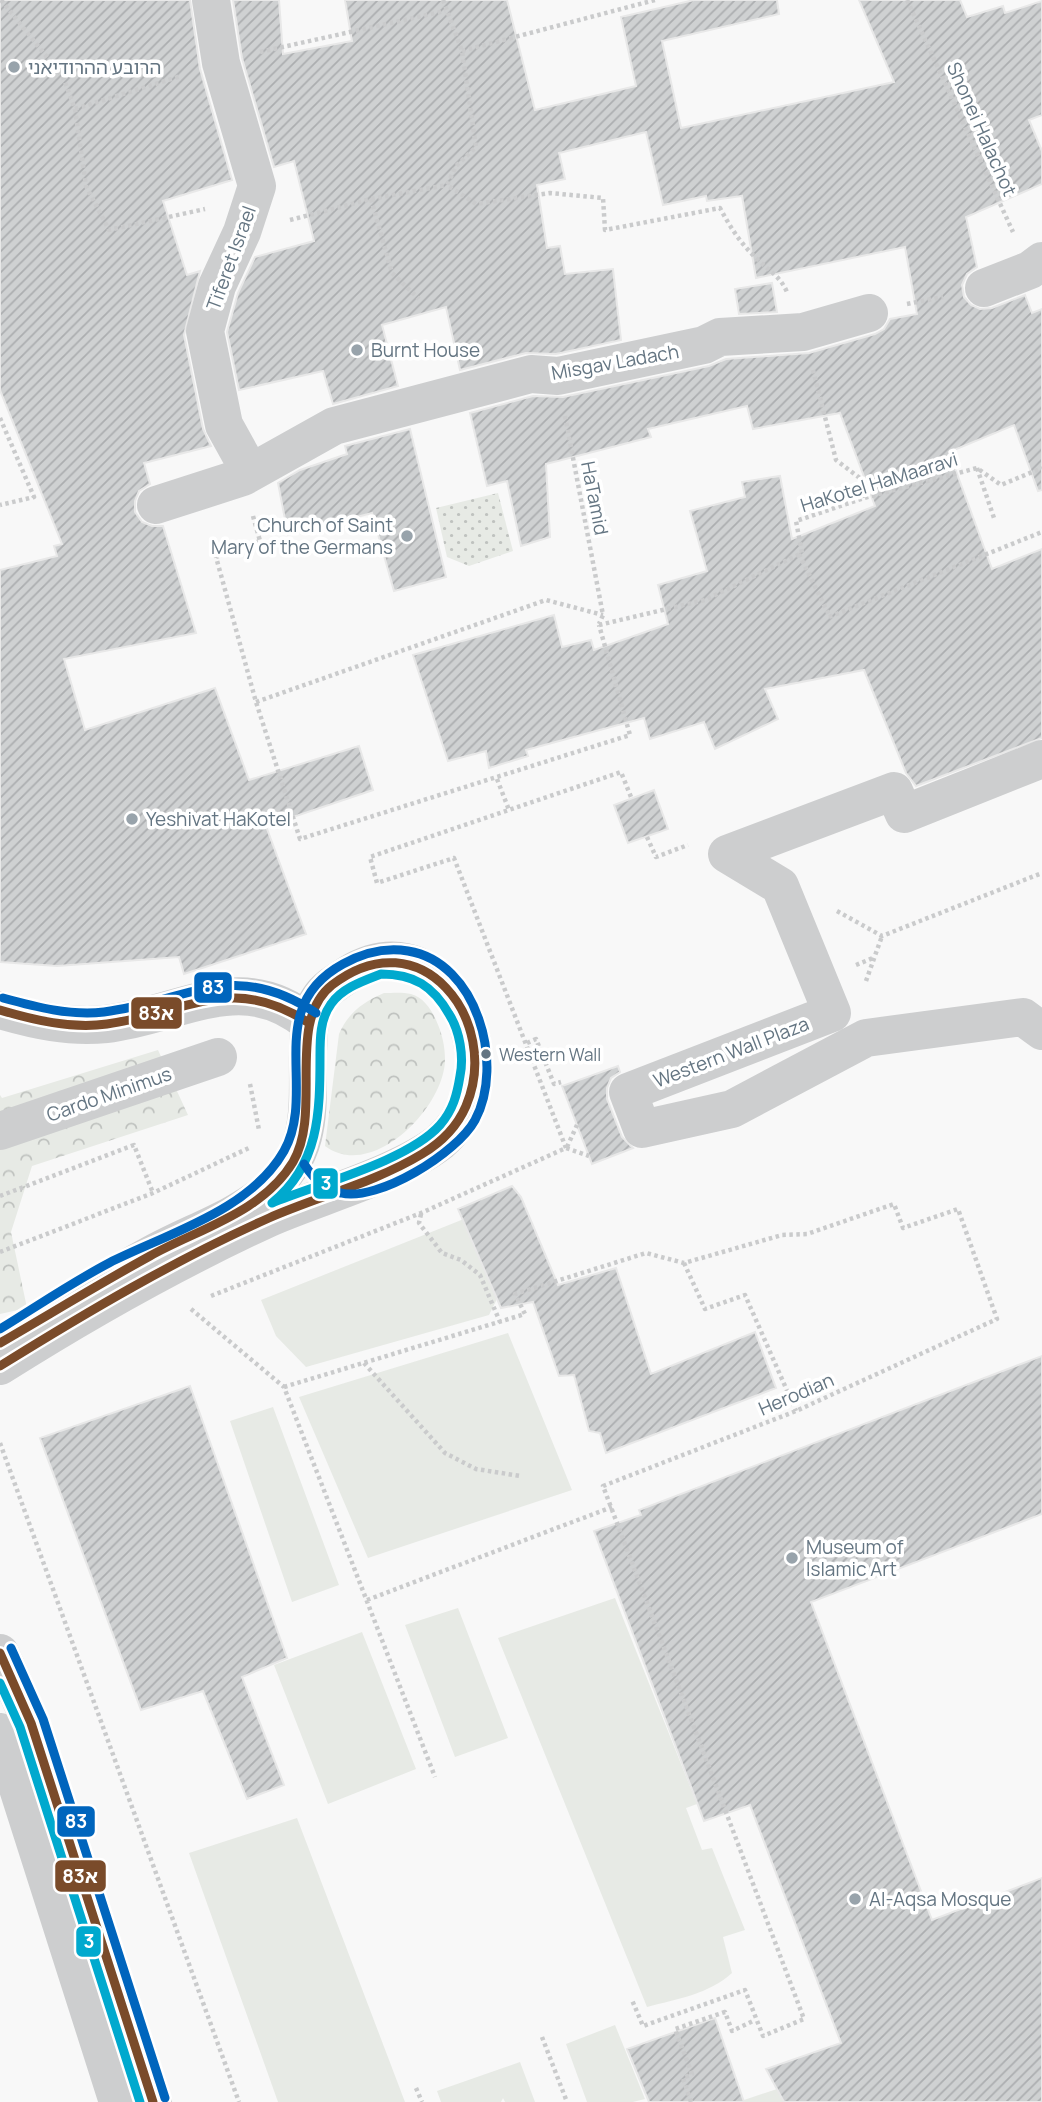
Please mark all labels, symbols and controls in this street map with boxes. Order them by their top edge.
place label: הרובע ההרודיאני [28,54,161,80]
street label: Shonei Halachot [941,58,1023,200]
marker: הרובע ההרודיאני [6,59,22,75]
street label: Tiferet Israel [200,202,262,314]
place label: Burnt House [371,337,480,363]
street label: Misgav Ladach [549,338,681,386]
marker: Burnt House [349,342,365,358]
street label: HaKotel HaMaaravi [797,446,961,518]
street label: HaTamid [575,459,615,537]
place label: Church of Saint Mary of the Germans [211,512,393,560]
marker: Church of Saint Mary of the Germans [399,528,415,544]
place label: Yeshivat HaKotel [146,806,291,832]
marker: Yeshivat HaKotel [124,811,140,827]
line badge: 83 [193,971,233,1004]
text: 83 [202,974,224,1000]
line badge: 83א [130,996,183,1030]
text: 83א [138,1000,174,1026]
street label: Western Wall Plaza [649,1010,813,1094]
place label: Western Wall [499,1043,601,1066]
marker: Western Wall [479,1047,493,1061]
street label: Cardo Minimus [43,1060,175,1128]
line badge: 3 [312,1167,339,1200]
text: 3 [320,1170,332,1196]
street label: Herodian [754,1366,838,1422]
place label: Museum of Islamic Art [806,1534,904,1582]
marker: Museum of Islamic Art [784,1550,800,1566]
line badge: 83 [56,1805,96,1838]
text: 83 [65,1808,87,1834]
line badge: 83א [54,1859,107,1893]
text: 83א [62,1863,98,1889]
place label: Al-Aqsa Mosque [869,1886,1011,1912]
marker: Al-Aqsa Mosque [847,1891,863,1907]
line badge: 3 [75,1925,102,1958]
text: 3 [83,1928,95,1954]

